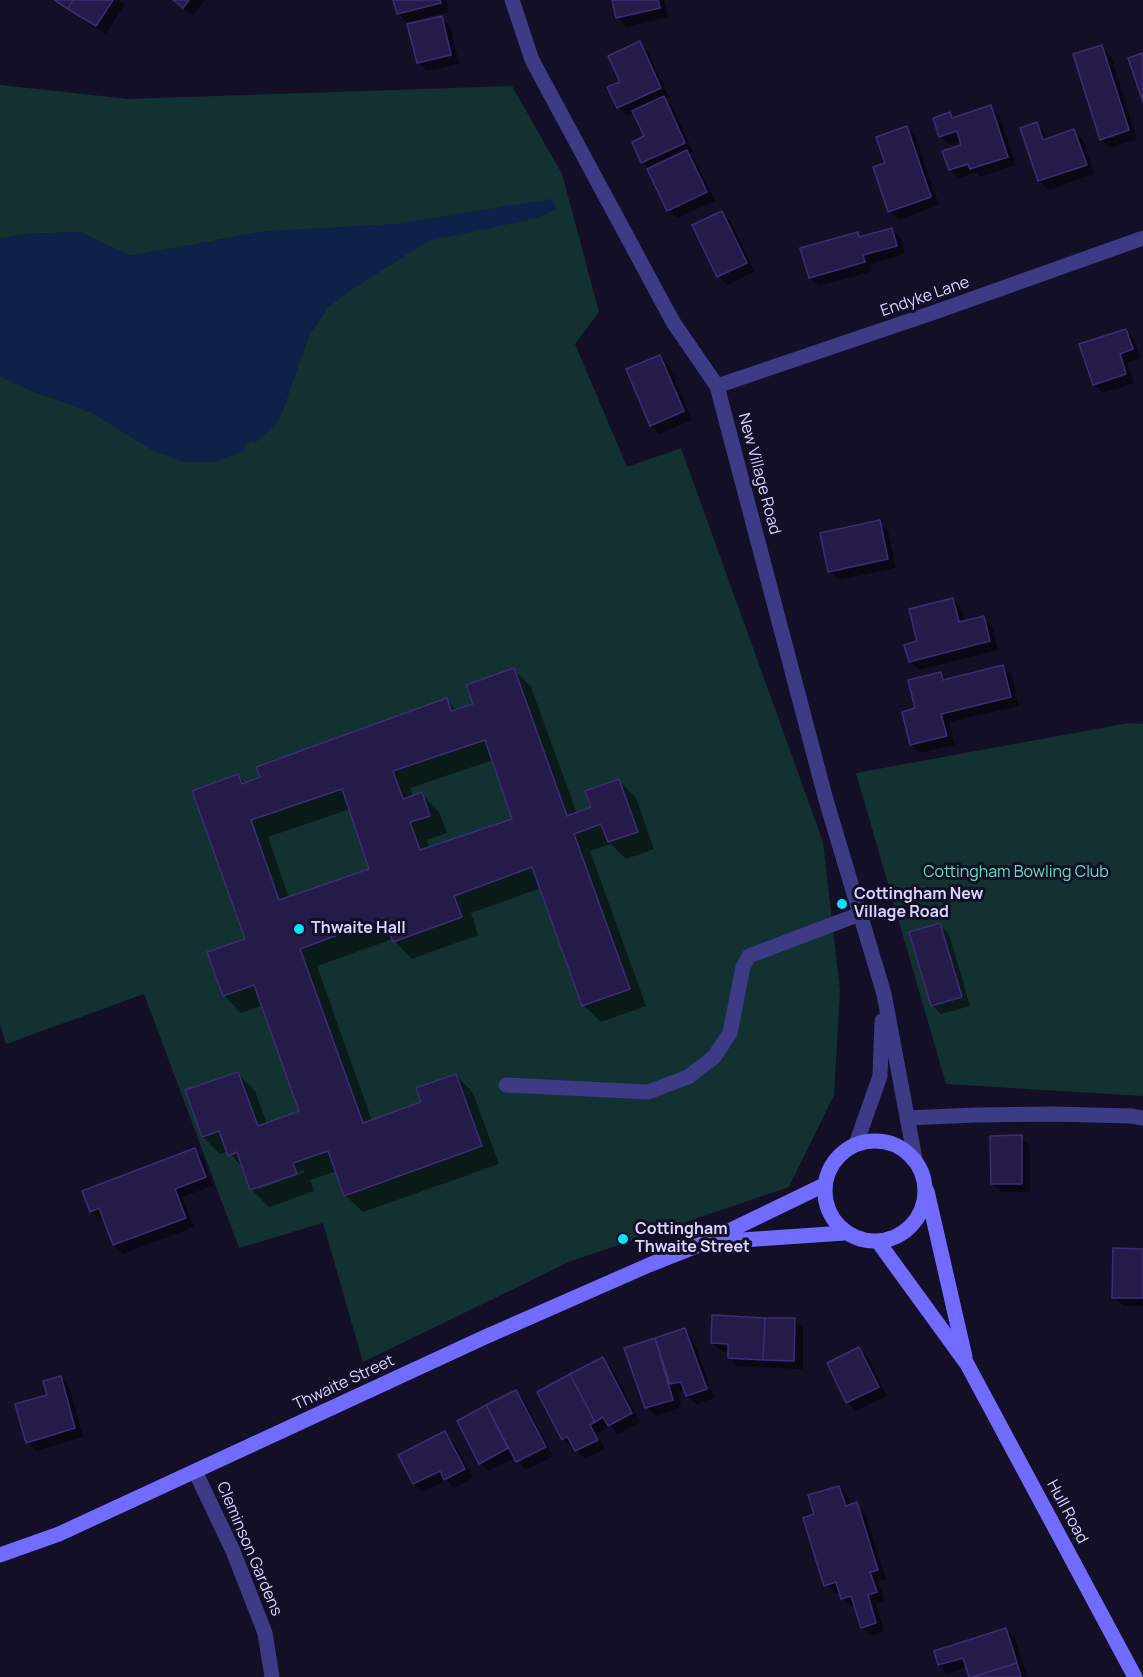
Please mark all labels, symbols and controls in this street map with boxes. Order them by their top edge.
street label: Endyke Lane [878,273,972,321]
street label: New Village Road [734,411,784,537]
park label: Cottingham Bowling Club [923,863,1109,883]
place label: Cottingham New Village Road [854,885,983,923]
marker: Cottingham New Village Road [835,897,849,911]
place label: Thwaite Hall [311,919,406,939]
marker: Thwaite Hall [292,922,306,936]
place label: Cottingham Thwaite Street [635,1220,750,1258]
marker: Cottingham Thwaite Street [616,1232,630,1246]
street label: Thwaite Street [291,1351,397,1415]
street label: Hull Road [1042,1477,1092,1547]
street label: Cleminson Gardens [212,1479,286,1619]

